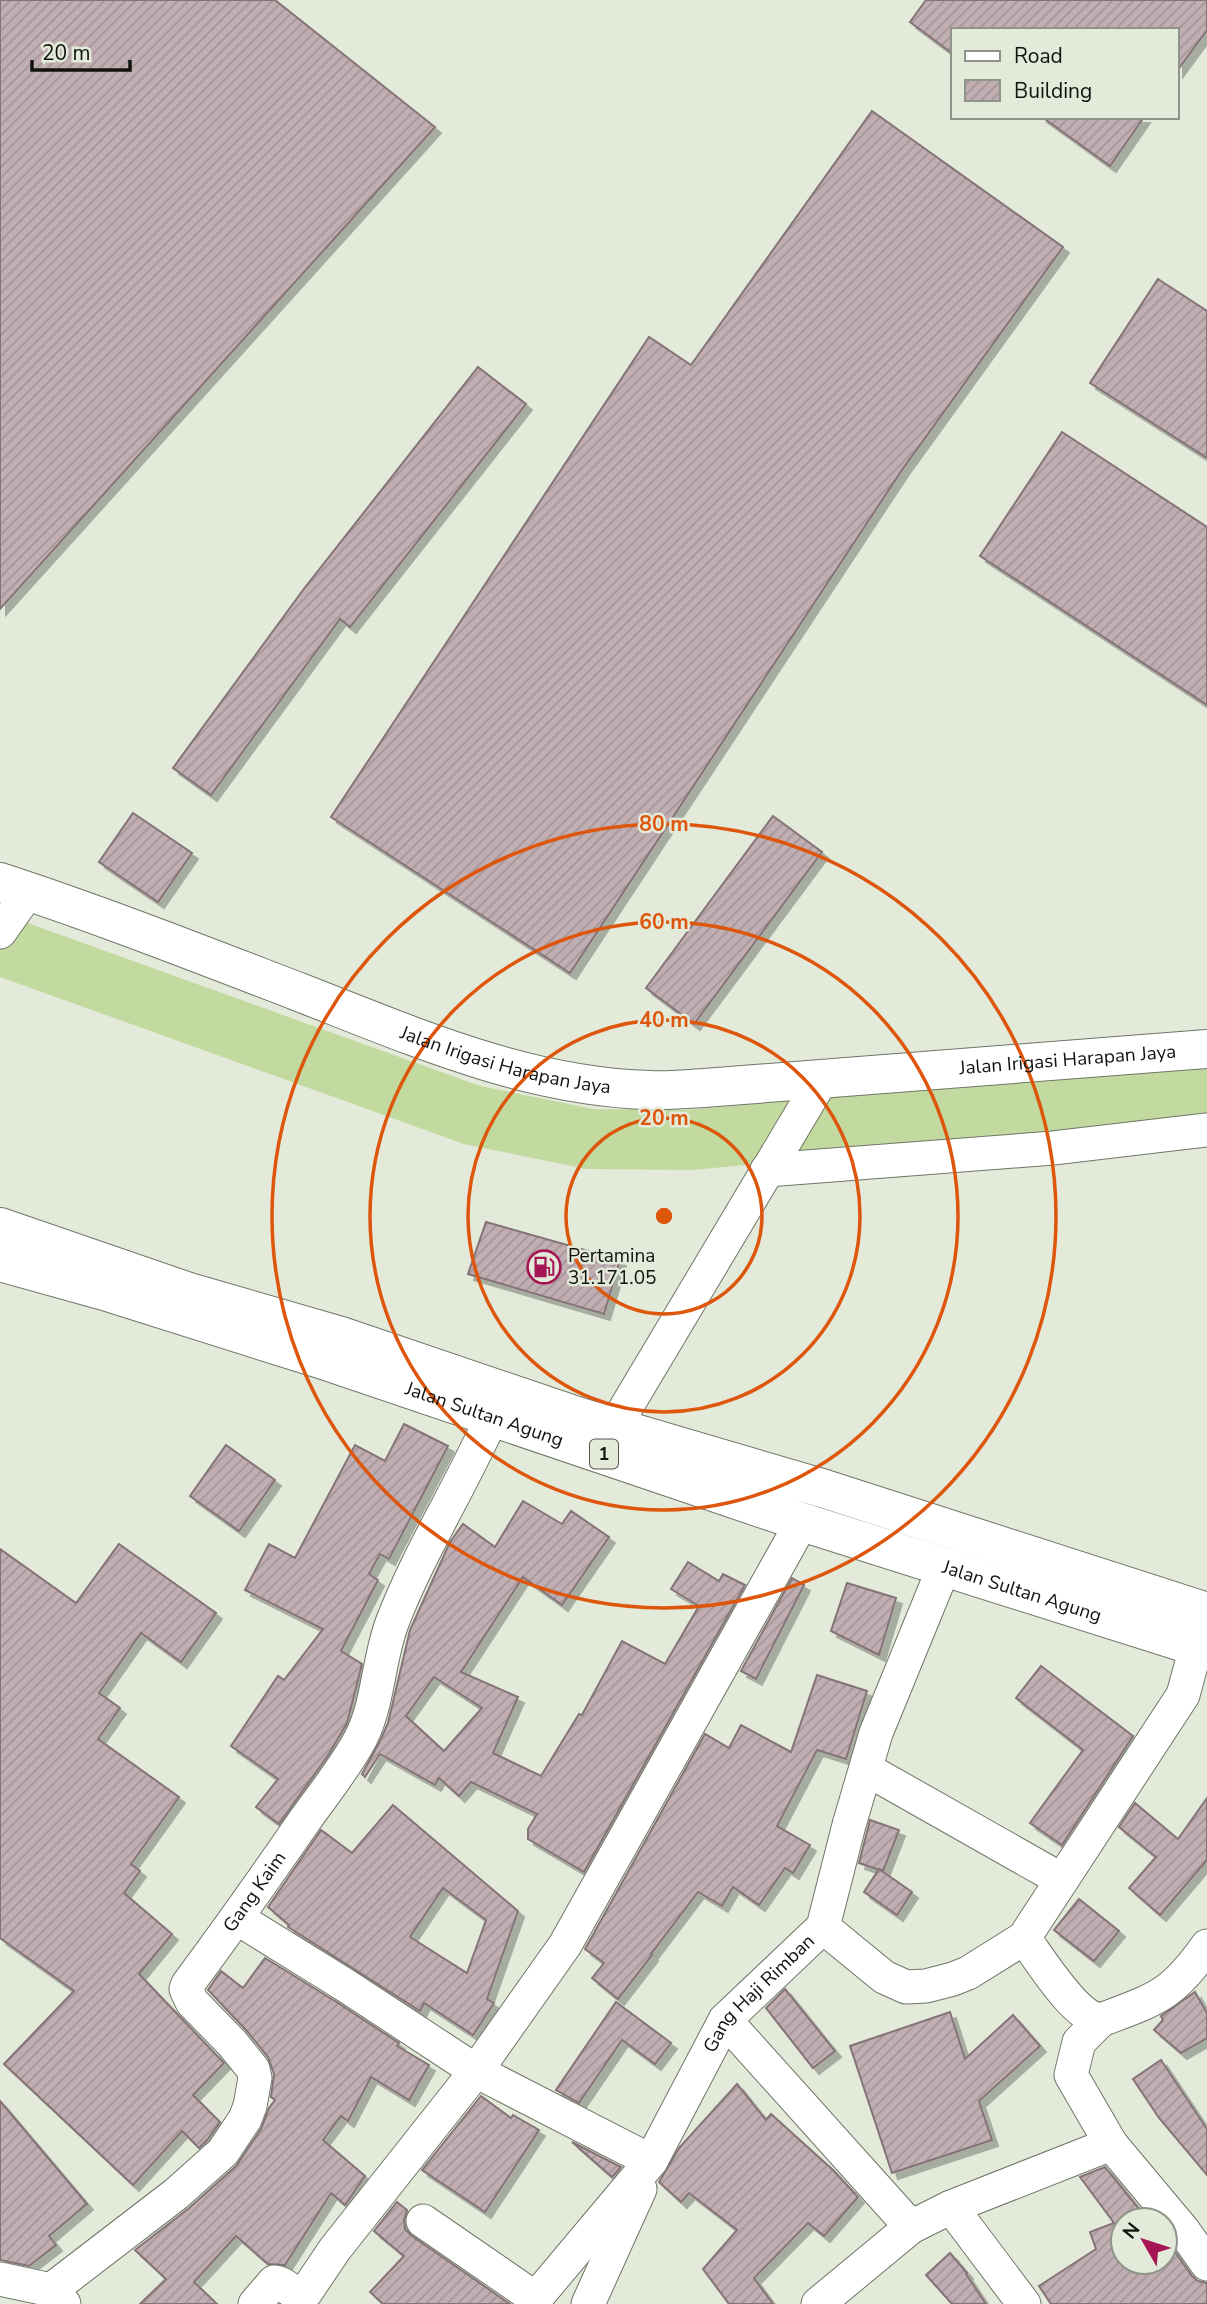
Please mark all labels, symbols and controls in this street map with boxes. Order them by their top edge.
scale bar [32,28,130,72]
legend [951,28,1179,119]
text: 20 m [42,39,91,67]
text: Road [1014,42,1063,70]
text: Building [1014,77,1092,105]
text: 80 m [639,810,689,838]
text: 60 m [639,908,689,936]
text: 40 m [639,1006,689,1034]
street label: Jalan Irigasi Harapan Jaya [396,1019,612,1100]
street label: Jalan Irigasi Harapan Jaya [957,1038,1177,1081]
text: 20 m [639,1104,689,1132]
centre of rings [652,1204,676,1228]
place label: Pertamina 31.171.05 [568,1243,656,1291]
fuel station icon: Pertamina 31.171.05 [525,1248,563,1286]
street label: Jalan Sultan Agung [401,1375,567,1453]
road number: 1 [590,1440,618,1469]
street label: Jalan Sultan Agung [938,1554,1105,1629]
street label: Gang Kaim [217,1846,292,1937]
street label: Gang Haji Rimban [697,1928,820,2057]
north arrow [1109,2206,1179,2276]
text: N [1117,2217,1146,2245]

